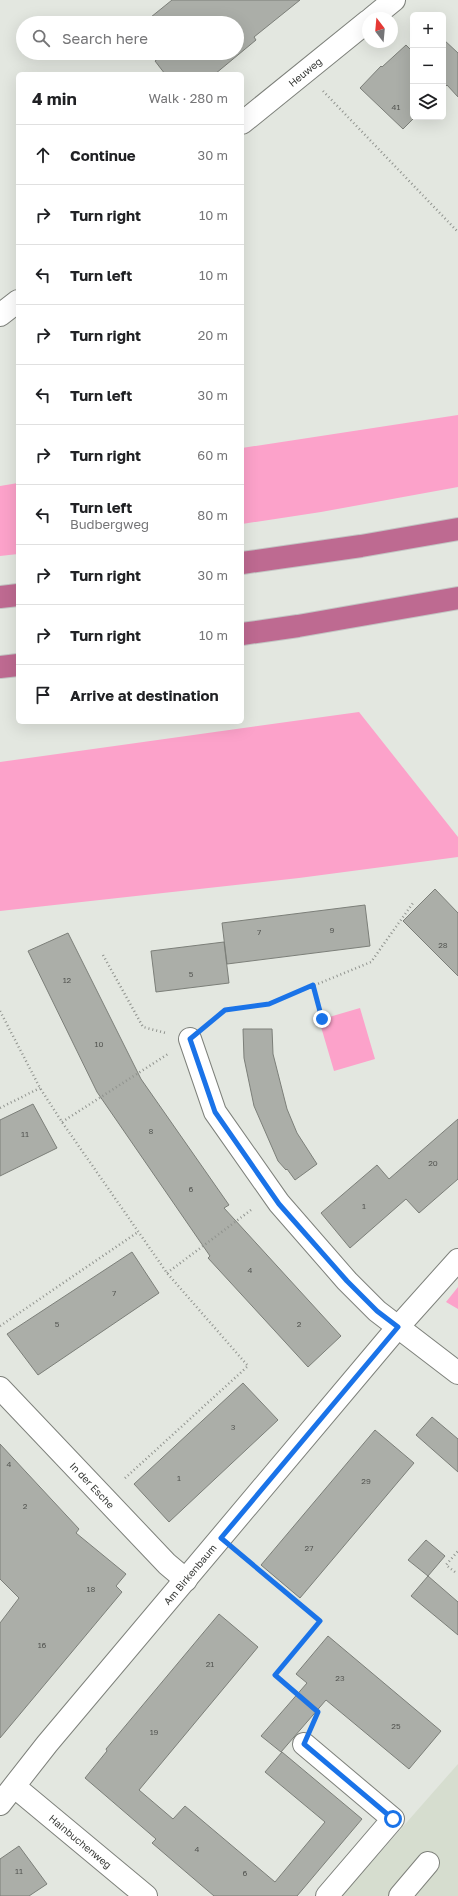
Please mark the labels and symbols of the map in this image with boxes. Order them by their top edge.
north arrow [362,12,398,48]
street label: Heuweg [286,55,324,89]
house number: 41 [392,102,400,112]
house number: 9 [330,925,335,935]
house number: 7 [257,927,261,937]
house number: 28 [438,940,448,950]
house number: 5 [189,969,194,979]
house number: 12 [63,975,72,985]
route end [313,1010,331,1028]
house number: 10 [95,1039,103,1049]
house number: 8 [149,1126,154,1136]
house number: 11 [21,1129,29,1139]
house number: 20 [428,1158,438,1168]
house number: 6 [189,1184,194,1194]
house number: 1 [362,1201,366,1211]
house number: 4 [248,1265,253,1275]
house number: 7 [112,1288,116,1298]
house number: 5 [55,1319,60,1329]
house number: 2 [297,1319,302,1329]
house number: 3 [231,1422,236,1432]
house number: 4 [7,1459,12,1469]
street label: In der Esche [68,1460,117,1511]
house number: 1 [177,1473,181,1483]
house number: 29 [361,1476,371,1486]
house number: 2 [23,1501,28,1511]
street label: Am Birkenbaum [161,1541,219,1607]
house number: 27 [305,1543,313,1553]
house number: 18 [87,1584,95,1594]
house number: 16 [38,1640,47,1650]
house number: 21 [206,1659,214,1669]
house number: 23 [335,1673,345,1683]
house number: 25 [391,1721,401,1731]
house number: 19 [150,1727,159,1737]
route start [384,1810,402,1828]
street label: Hainbuchenweg [47,1812,114,1871]
house number: 4 [195,1844,200,1854]
house number: 11 [15,1866,23,1876]
house number: 6 [243,1868,248,1878]

